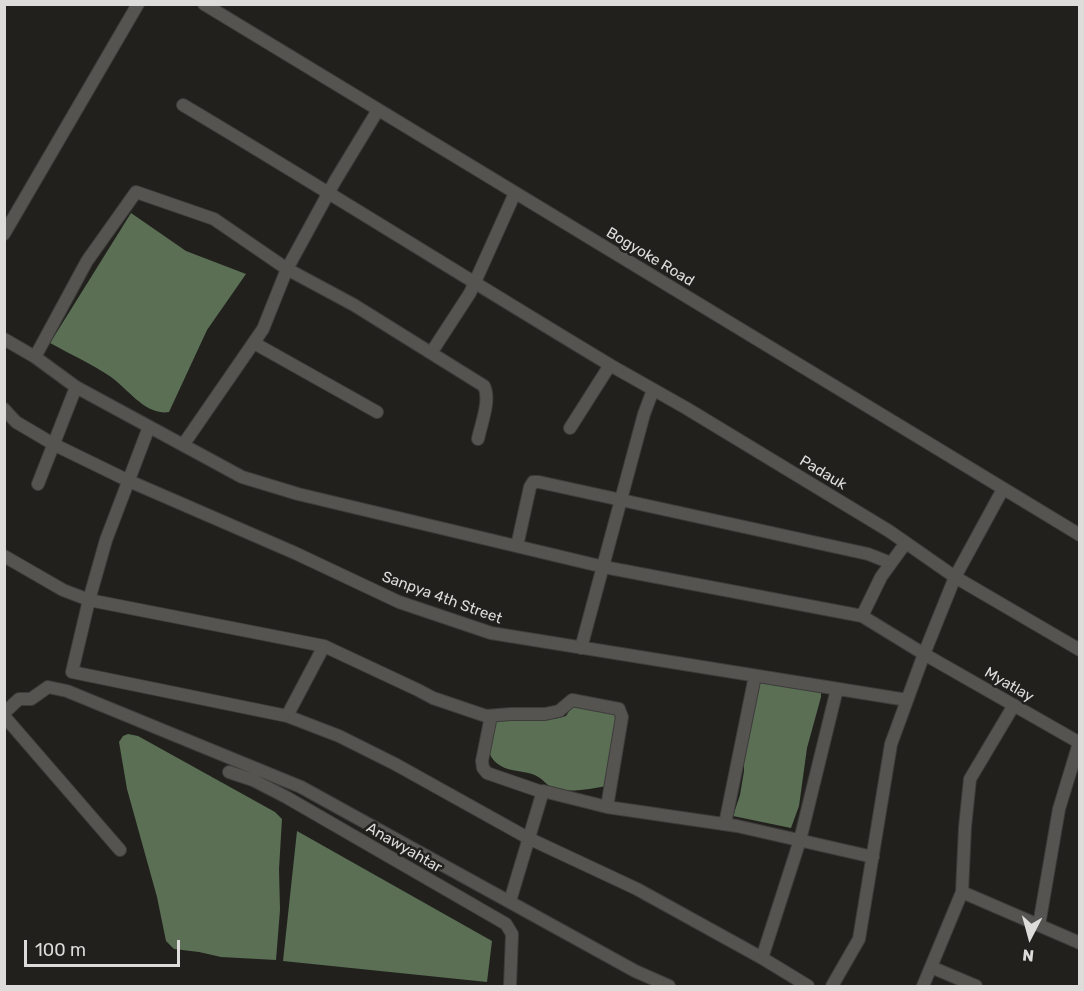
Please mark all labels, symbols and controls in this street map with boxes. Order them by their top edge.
street label: Bogyoke Road [603,224,697,290]
street label: Padauk [796,452,850,494]
street label: Sanpya 4th Street [379,568,505,628]
street label: Myatlay [981,664,1037,706]
street label: Anawyahtar [363,819,445,877]
north arrow [1000,907,1060,967]
scale bar [27,928,183,966]
text: 100 m [35,939,86,961]
text: N [1021,945,1035,965]

